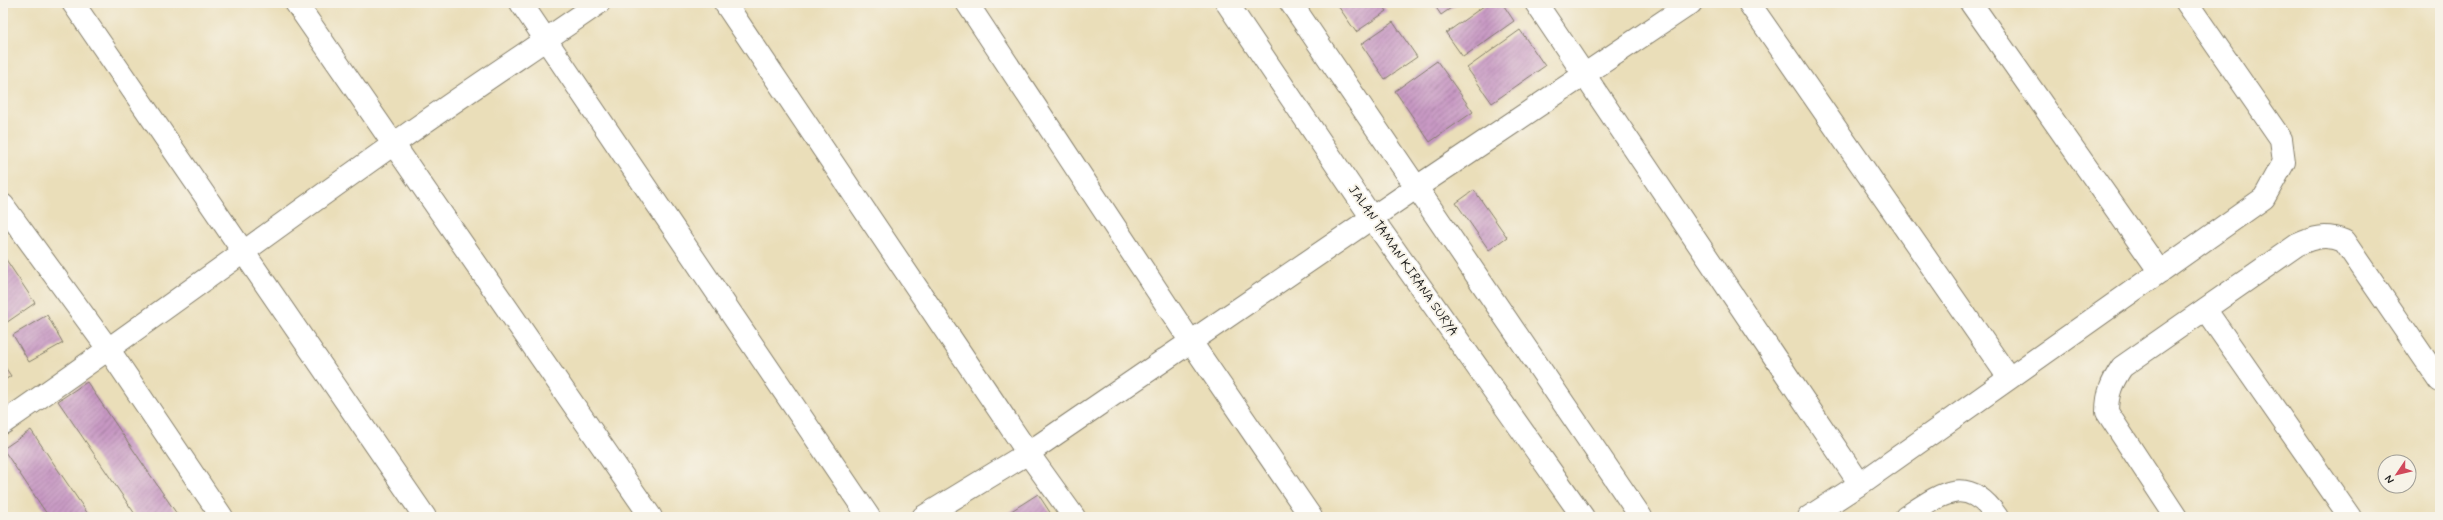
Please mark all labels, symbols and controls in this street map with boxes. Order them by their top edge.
street label: JALAN TAMAN KIRANA SURYA [1344,182,1462,340]
north arrow [2377,454,2417,494]
text: N [2382,472,2397,486]

